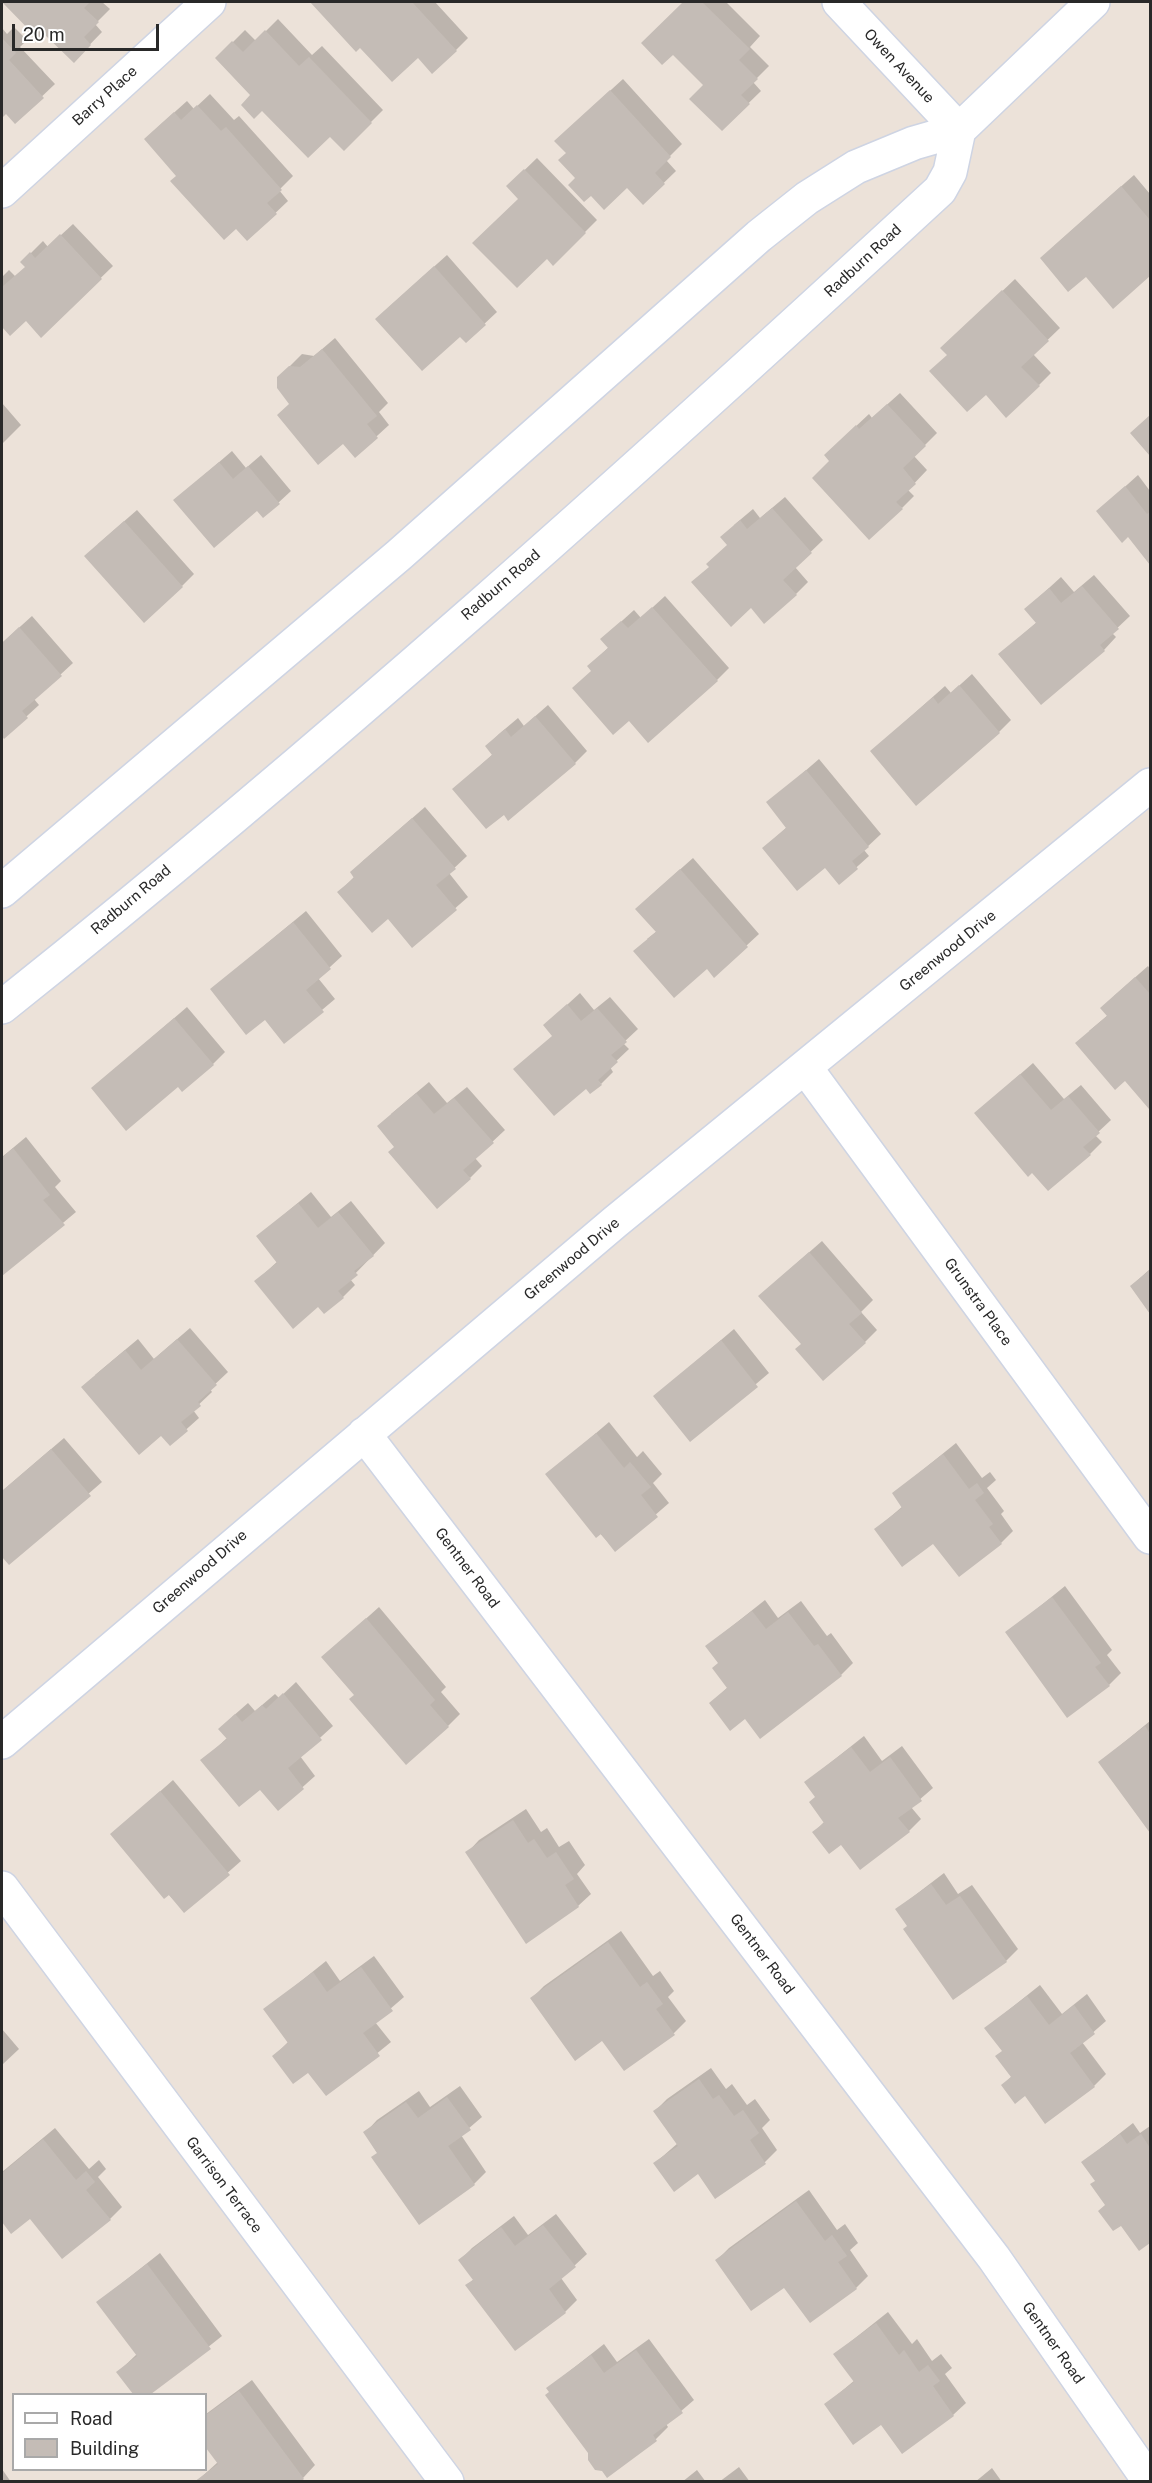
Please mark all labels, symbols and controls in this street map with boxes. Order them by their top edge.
scale bar [15,12,162,50]
text: 20 m [23,24,65,45]
street label: Owen Avenue [860,25,938,107]
street label: Barry Place [69,62,141,130]
street label: Radburn Road [821,221,905,301]
street label: Radburn Road [458,546,544,624]
street label: Radburn Road [87,861,175,939]
street label: Greenwood Drive [896,907,1000,995]
street label: Greenwood Drive [521,1214,623,1304]
street label: Grunstra Place [940,1255,1016,1349]
street label: Gentner Road [431,1524,503,1612]
street label: Greenwood Drive [149,1526,251,1618]
street label: Gentner Road [726,1910,798,1998]
street label: Garrison Terrace [182,2133,266,2237]
street label: Gentner Road [1018,2299,1088,2387]
legend [12,2393,207,2471]
text: Road [70,2408,113,2429]
text: Building [70,2438,139,2459]

